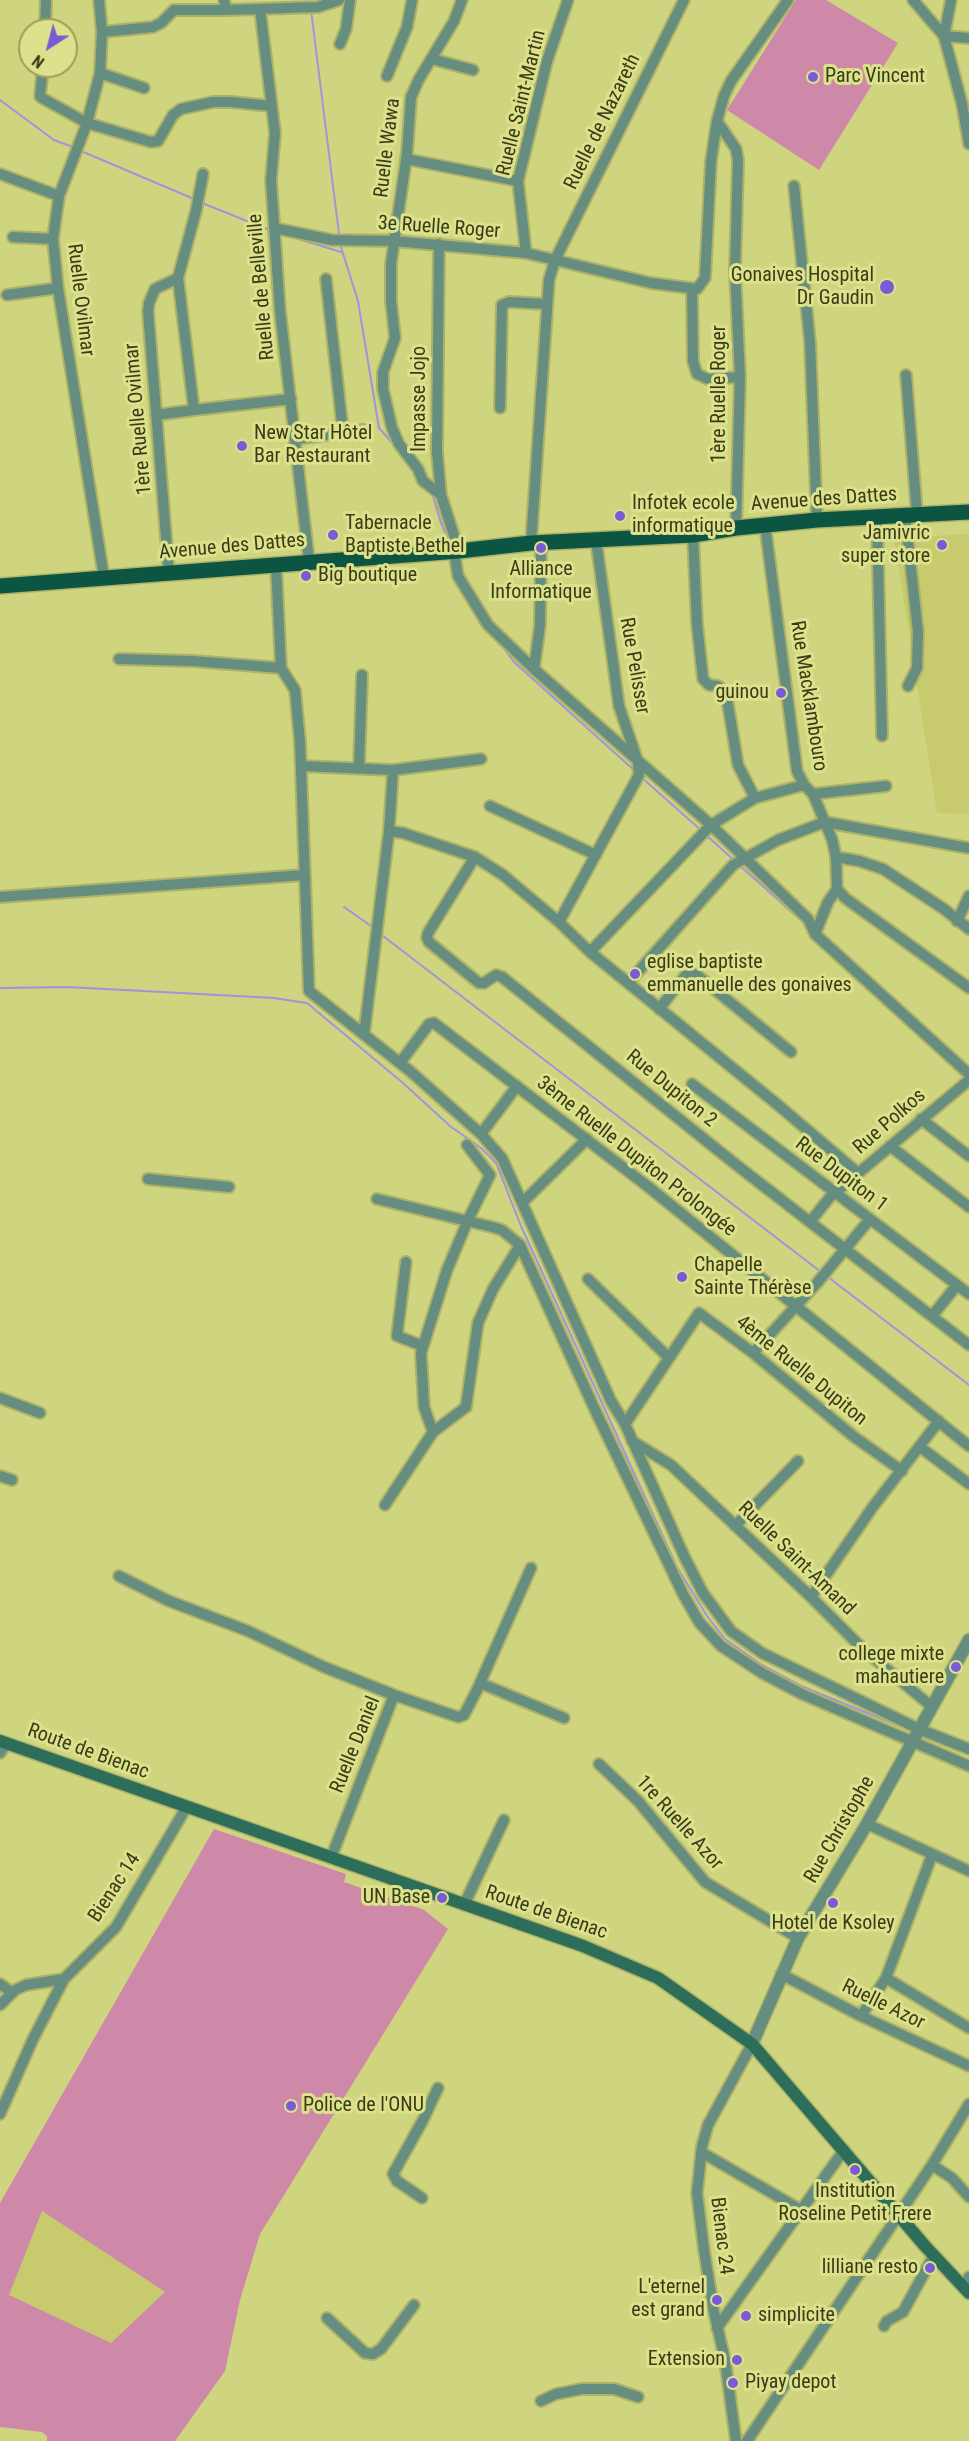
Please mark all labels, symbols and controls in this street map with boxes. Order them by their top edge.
north arrow [18,18,78,78]
street label: Ruelle Saint-Martin [492,28,552,178]
street label: Ruelle de Nazareth [560,50,646,194]
text: N [29,51,48,72]
place label: Parc Vincent [825,65,925,89]
marker: Parc Vincent [806,70,820,84]
street label: Ruelle Wawa [370,97,406,199]
street label: 3e Ruelle Roger [377,212,501,244]
street label: Ruelle de Belleville [244,213,280,361]
street label: Ruelle Ovilmar [61,242,99,358]
place label: Gonaives Hospital Dr Gaudin [731,264,874,311]
marker: Gonaives Hospital Dr Gaudin [878,278,896,296]
street label: 1ère Ruelle Roger [708,325,732,463]
street label: 1ère Ruelle Ovilmar [120,342,158,496]
street label: Impasse Jojo [408,346,432,452]
place label: New Star Hôtel Bar Restaurant [254,422,372,469]
marker: New Star Hôtel Bar Restaurant [235,439,249,453]
street label: Avenue des Dattes [750,483,898,517]
place label: Infotek ecole informatique [632,492,735,539]
marker: Infotek ecole informatique [613,509,627,523]
place label: Tabernacle Baptiste Bethel [345,512,465,559]
place label: Jamivric super store [841,522,930,569]
marker: Tabernacle Baptiste Bethel [326,528,340,542]
street label: Avenue des Dattes [158,529,306,565]
marker: Jamivric super store [935,538,949,552]
marker: Alliance Informatique [534,541,548,555]
place label: Alliance Informatique [490,558,592,605]
place label: Big boutique [318,564,417,588]
marker: Big boutique [299,569,313,583]
street label: Rue Pelisser [614,616,654,716]
street label: Rue Macklambouro [784,619,832,773]
place label: guinou [715,681,769,705]
marker: guinou [774,686,788,700]
place label: eglise baptiste emmanuelle des gonaives [647,951,852,998]
marker: eglise baptiste emmanuelle des gonaives [628,967,642,981]
street label: Rue Dupiton 2 [621,1045,721,1133]
street label: 3ème Ruelle Dupiton Prolongée [531,1072,741,1242]
street label: Rue Polkos [849,1084,931,1160]
street label: Rue Dupiton 1 [790,1132,892,1218]
place label: Chapelle Sainte Thérèse [694,1254,811,1301]
marker: Chapelle Sainte Thérèse [675,1270,689,1284]
street label: 4ème Ruelle Dupiton [730,1311,872,1431]
street label: Ruelle Saint-Amand [732,1497,860,1621]
place label: college mixte mahautiere [839,1643,944,1690]
marker: college mixte mahautiere [949,1660,963,1674]
street label: Ruelle Daniel [326,1693,386,1797]
street label: Route de Bienac [24,1719,152,1785]
street label: 1re Ruelle Azor [630,1771,728,1875]
street label: Rue Christophe [800,1772,880,1888]
street label: Bienac 14 [84,1849,146,1927]
street label: Route de Bienac [482,1881,610,1945]
place label: UN Base [363,1886,430,1910]
marker: UN Base [435,1891,449,1905]
marker: Hotel de Ksoley [826,1896,840,1910]
place label: Hotel de Ksoley [771,1912,895,1936]
street label: Ruelle Azor [838,1975,928,2035]
place label: Police de l'ONU [303,2094,424,2118]
marker: Police de l'ONU [284,2099,298,2113]
marker: Institution Roseline Petit Frere [848,2163,862,2177]
place label: Institution Roseline Petit Frere [778,2180,932,2227]
street label: Bienac 24 [704,2196,738,2276]
place label: lilliane resto [822,2256,918,2280]
marker: lilliane resto [923,2261,937,2275]
place label: L'eternel est grand [631,2276,705,2323]
marker: L'eternel est grand [710,2293,724,2307]
place label: simplicite [758,2304,835,2328]
marker: simplicite [739,2309,753,2323]
place label: Extension [648,2348,725,2372]
marker: Extension [730,2353,744,2367]
place label: Piyay depot [745,2371,836,2395]
marker: Piyay depot [726,2376,740,2390]

